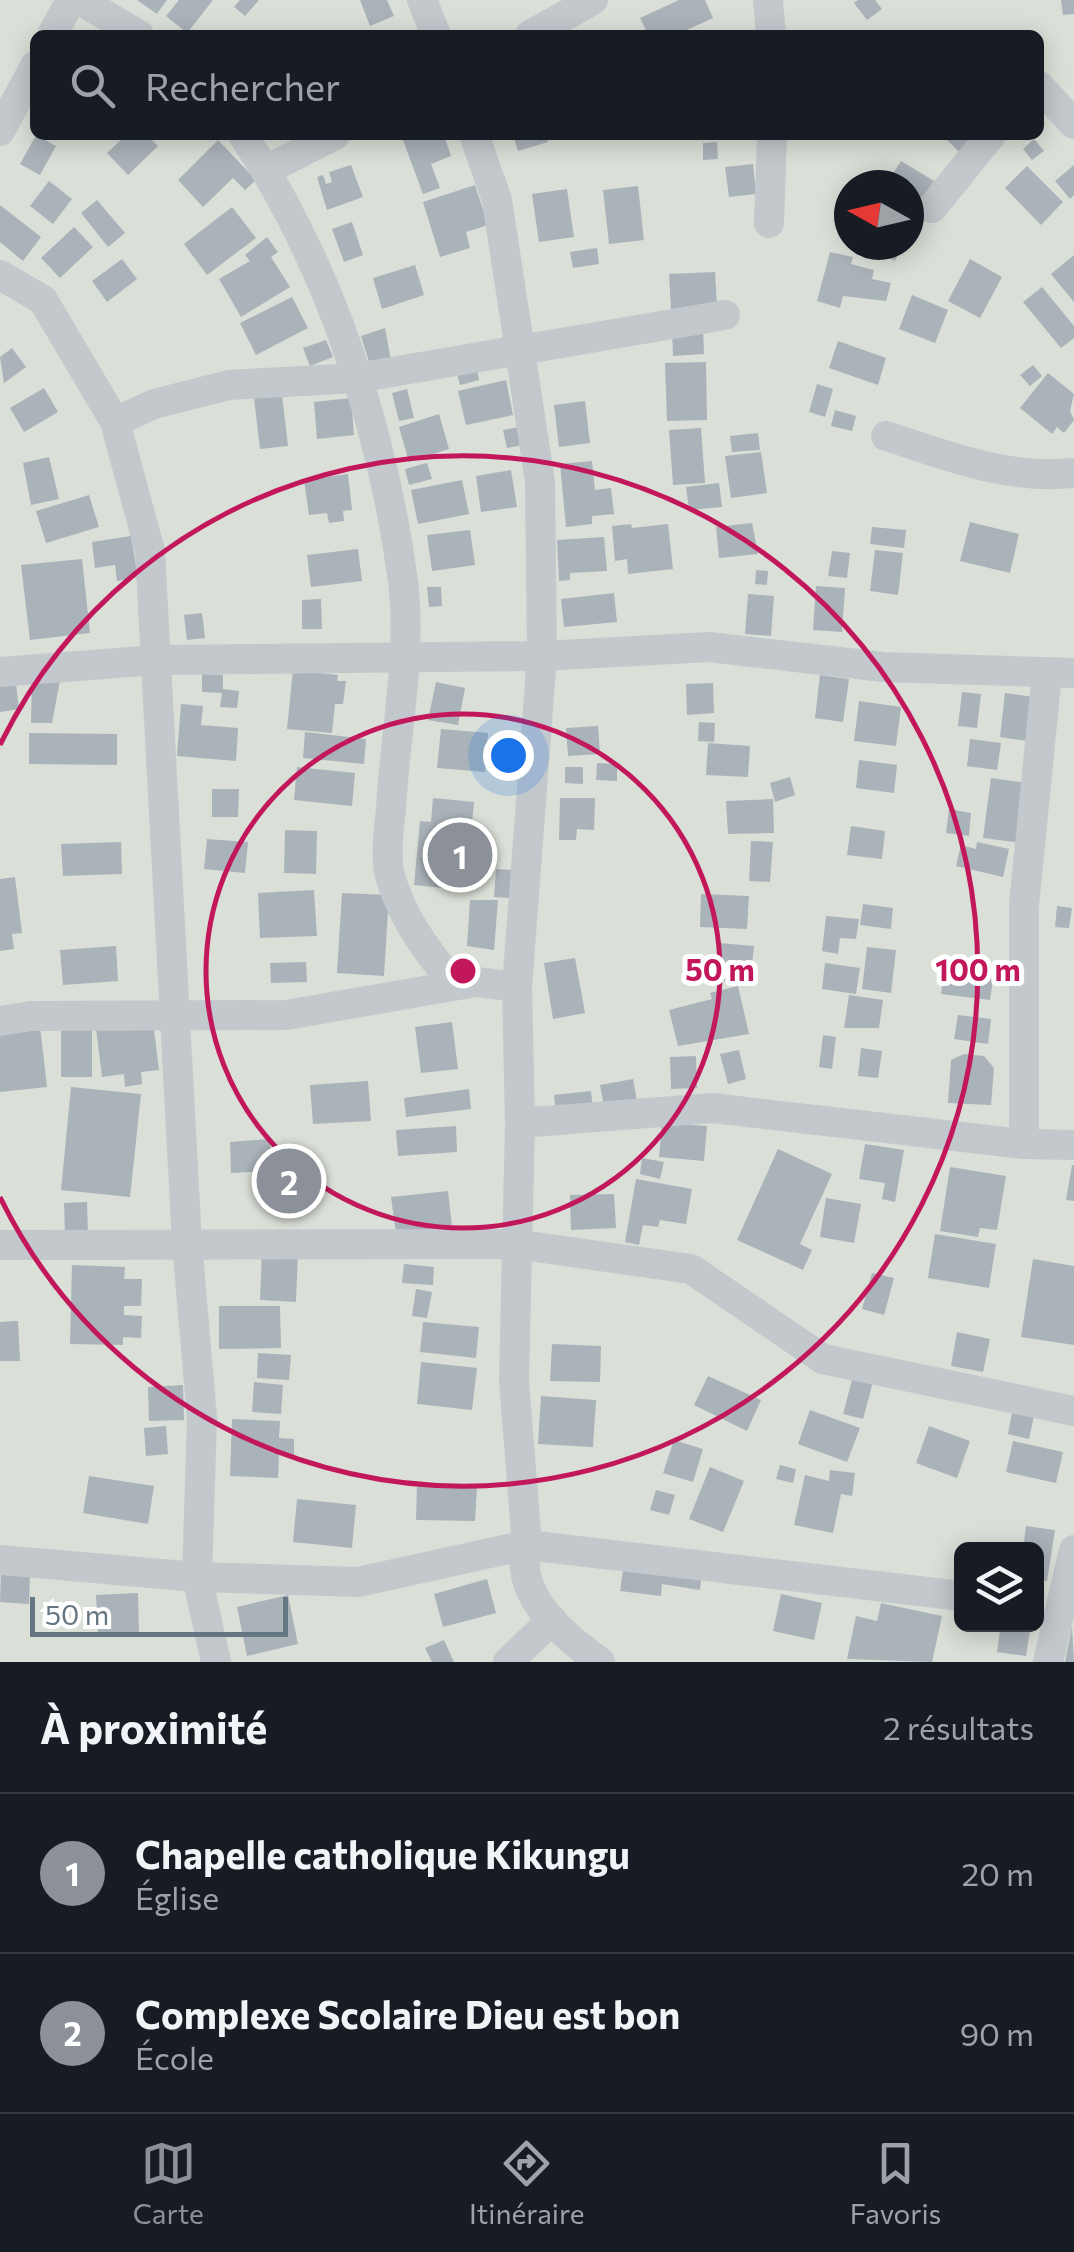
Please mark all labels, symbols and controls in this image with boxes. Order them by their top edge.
search box [30,30,1044,140]
icon: search [65,58,120,113]
text: Rechercher [145,62,340,109]
north arrow [834,170,924,260]
your location [483,730,534,781]
pin: 1 [428,818,492,892]
text: 50 m [685,950,755,987]
text: 100 m [935,950,1021,987]
centre of rings [445,953,481,989]
pin: 2 [256,1144,322,1218]
map controls [954,1542,1044,1632]
button: layers [954,1542,1044,1632]
scale bar [30,1592,288,1636]
text: 50 m [45,1597,109,1631]
text: À proximité [40,1701,267,1753]
text: 2 résultats [883,1707,1034,1747]
text: Chapelle catholique Kikungu [135,1830,630,1877]
text: 1 [65,1853,80,1893]
text: 20 m [961,1853,1034,1893]
text: Église [135,1877,219,1917]
text: Complexe Scolaire Dieu est bon [135,1990,680,2037]
text: 2 [63,2013,82,2053]
text: 90 m [960,2013,1034,2053]
text: École [135,2037,214,2077]
tab: Carte [133,2136,204,2230]
tab: Itinéraire [469,2136,585,2230]
tab: Favoris [850,2136,941,2230]

